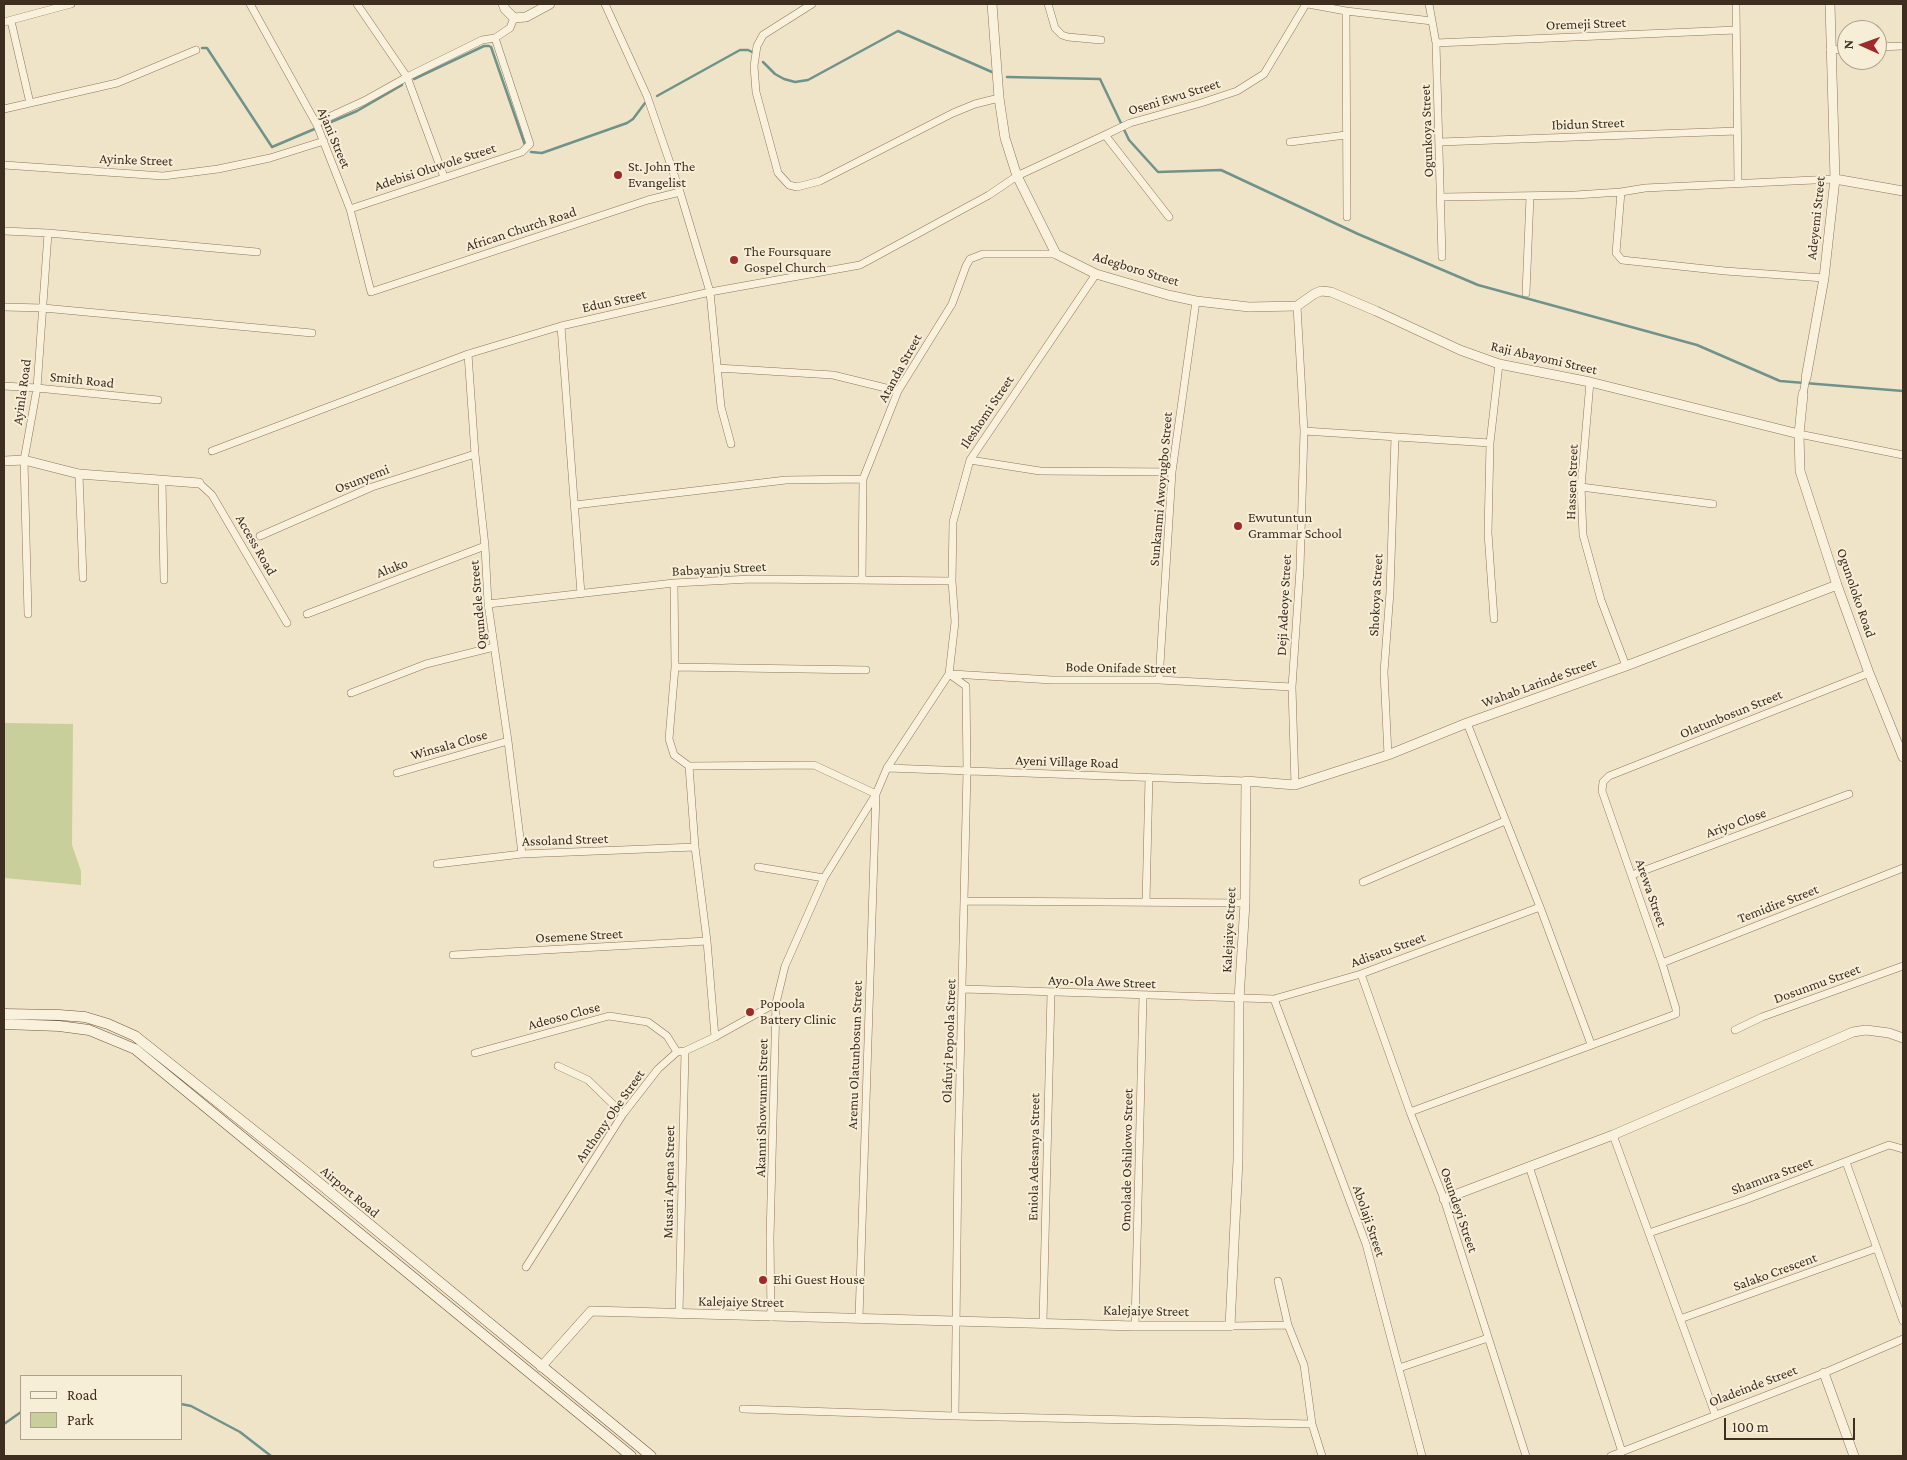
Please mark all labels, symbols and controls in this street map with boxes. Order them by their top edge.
street label: Oremeji Street [1546,14,1626,34]
north arrow [1837,20,1887,70]
text: N [1840,39,1856,50]
street label: Oseni Ewu Street [1126,75,1222,119]
street label: Ogunkoya Street [1417,84,1437,178]
street label: Ajani Street [314,105,354,171]
street label: Ibidun Street [1551,114,1625,134]
street label: Adebisi Oluwole Street [372,139,498,195]
street label: Ayinke Street [99,150,173,170]
place label: St. John The Evangelist [628,159,695,192]
marker: St. John The Evangelist [612,169,624,181]
street label: Adeyemi Street [1803,175,1829,261]
street label: African Church Road [464,203,578,255]
place label: The Foursquare Gospel Church [744,244,831,276]
street label: Adegboro Street [1091,248,1181,290]
marker: The Foursquare Gospel Church [728,254,740,266]
street label: Edun Street [580,285,648,317]
street label: Atanda Street [874,331,926,405]
street label: Raji Abayomi Street [1489,338,1599,378]
street label: Ayinla Road [9,358,35,426]
street label: Smith Road [49,368,115,392]
street label: Ileshomi Street [956,372,1018,452]
street label: Sunkanmi Awoyugbo Street [1146,411,1176,567]
street label: Hassen Street [1562,444,1582,520]
street label: Osunyemi [332,461,392,497]
place label: Ewutuntun Grammar School [1248,510,1342,542]
street label: Access Road [232,512,280,578]
marker: Ewutuntun Grammar School [1232,520,1244,532]
street label: Ogunoloko Road [1833,546,1879,640]
street label: Shokoya Street [1365,553,1387,637]
street label: Aluko [374,554,410,582]
street label: Deji Adeoye Street [1273,554,1295,656]
street label: Babayanju Street [671,558,767,580]
street label: Ogundele Street [466,560,490,650]
street label: Wahab Larinde Street [1479,654,1599,712]
street label: Bode Onifade Street [1065,659,1177,677]
street label: Olatunbosun Street [1677,686,1785,742]
street label: Winsala Close [409,726,489,764]
street label: Ayeni Village Road [1015,752,1119,772]
street label: Ariyo Close [1704,804,1768,842]
street label: Assoland Street [522,830,608,850]
street label: Arewa Street [1632,857,1670,929]
street label: Temidire Street [1735,881,1821,927]
street label: Kalejaiye Street [1218,887,1240,973]
street label: Osemene Street [535,925,623,947]
street label: Adisatu Street [1348,929,1428,971]
street label: Dosunmu Street [1771,961,1863,1007]
street label: Ayo-Ola Awe Street [1048,972,1156,992]
street label: Olafuyi Popoola Street [938,979,960,1103]
street label: Aremu Olatunbosun Street [844,980,866,1130]
place label: Popoola Battery Clinic [760,996,836,1028]
street label: Adeoso Close [526,998,602,1034]
marker: Popoola Battery Clinic [744,1006,756,1018]
street label: Akanni Showunmi Street [752,1038,772,1178]
street label: Anthony Obe Street [572,1066,648,1166]
street label: Omolade Oshilowo Street [1117,1088,1137,1232]
street label: Eniola Adesanya Street [1024,1093,1044,1221]
street label: Musari Apena Street [660,1125,678,1239]
street label: Shamura Street [1729,1153,1815,1199]
street label: Airport Road [317,1163,383,1221]
street label: Osundeyi Street [1437,1165,1481,1255]
street label: Abolaji Street [1349,1183,1389,1259]
street label: Salako Crescent [1731,1249,1819,1295]
place label: Ehi Guest House [773,1272,865,1288]
marker: Ehi Guest House [757,1274,769,1286]
street label: Kalejaiye Street [698,1293,784,1311]
street label: Kalejaiye Street [1103,1302,1189,1320]
street label: Oladeinde Street [1706,1361,1800,1411]
legend [20,1375,182,1440]
text: Road [67,1387,97,1403]
scale bar [1727,1408,1858,1440]
text: Park [67,1412,94,1428]
text: 100 m [1732,1419,1769,1435]

